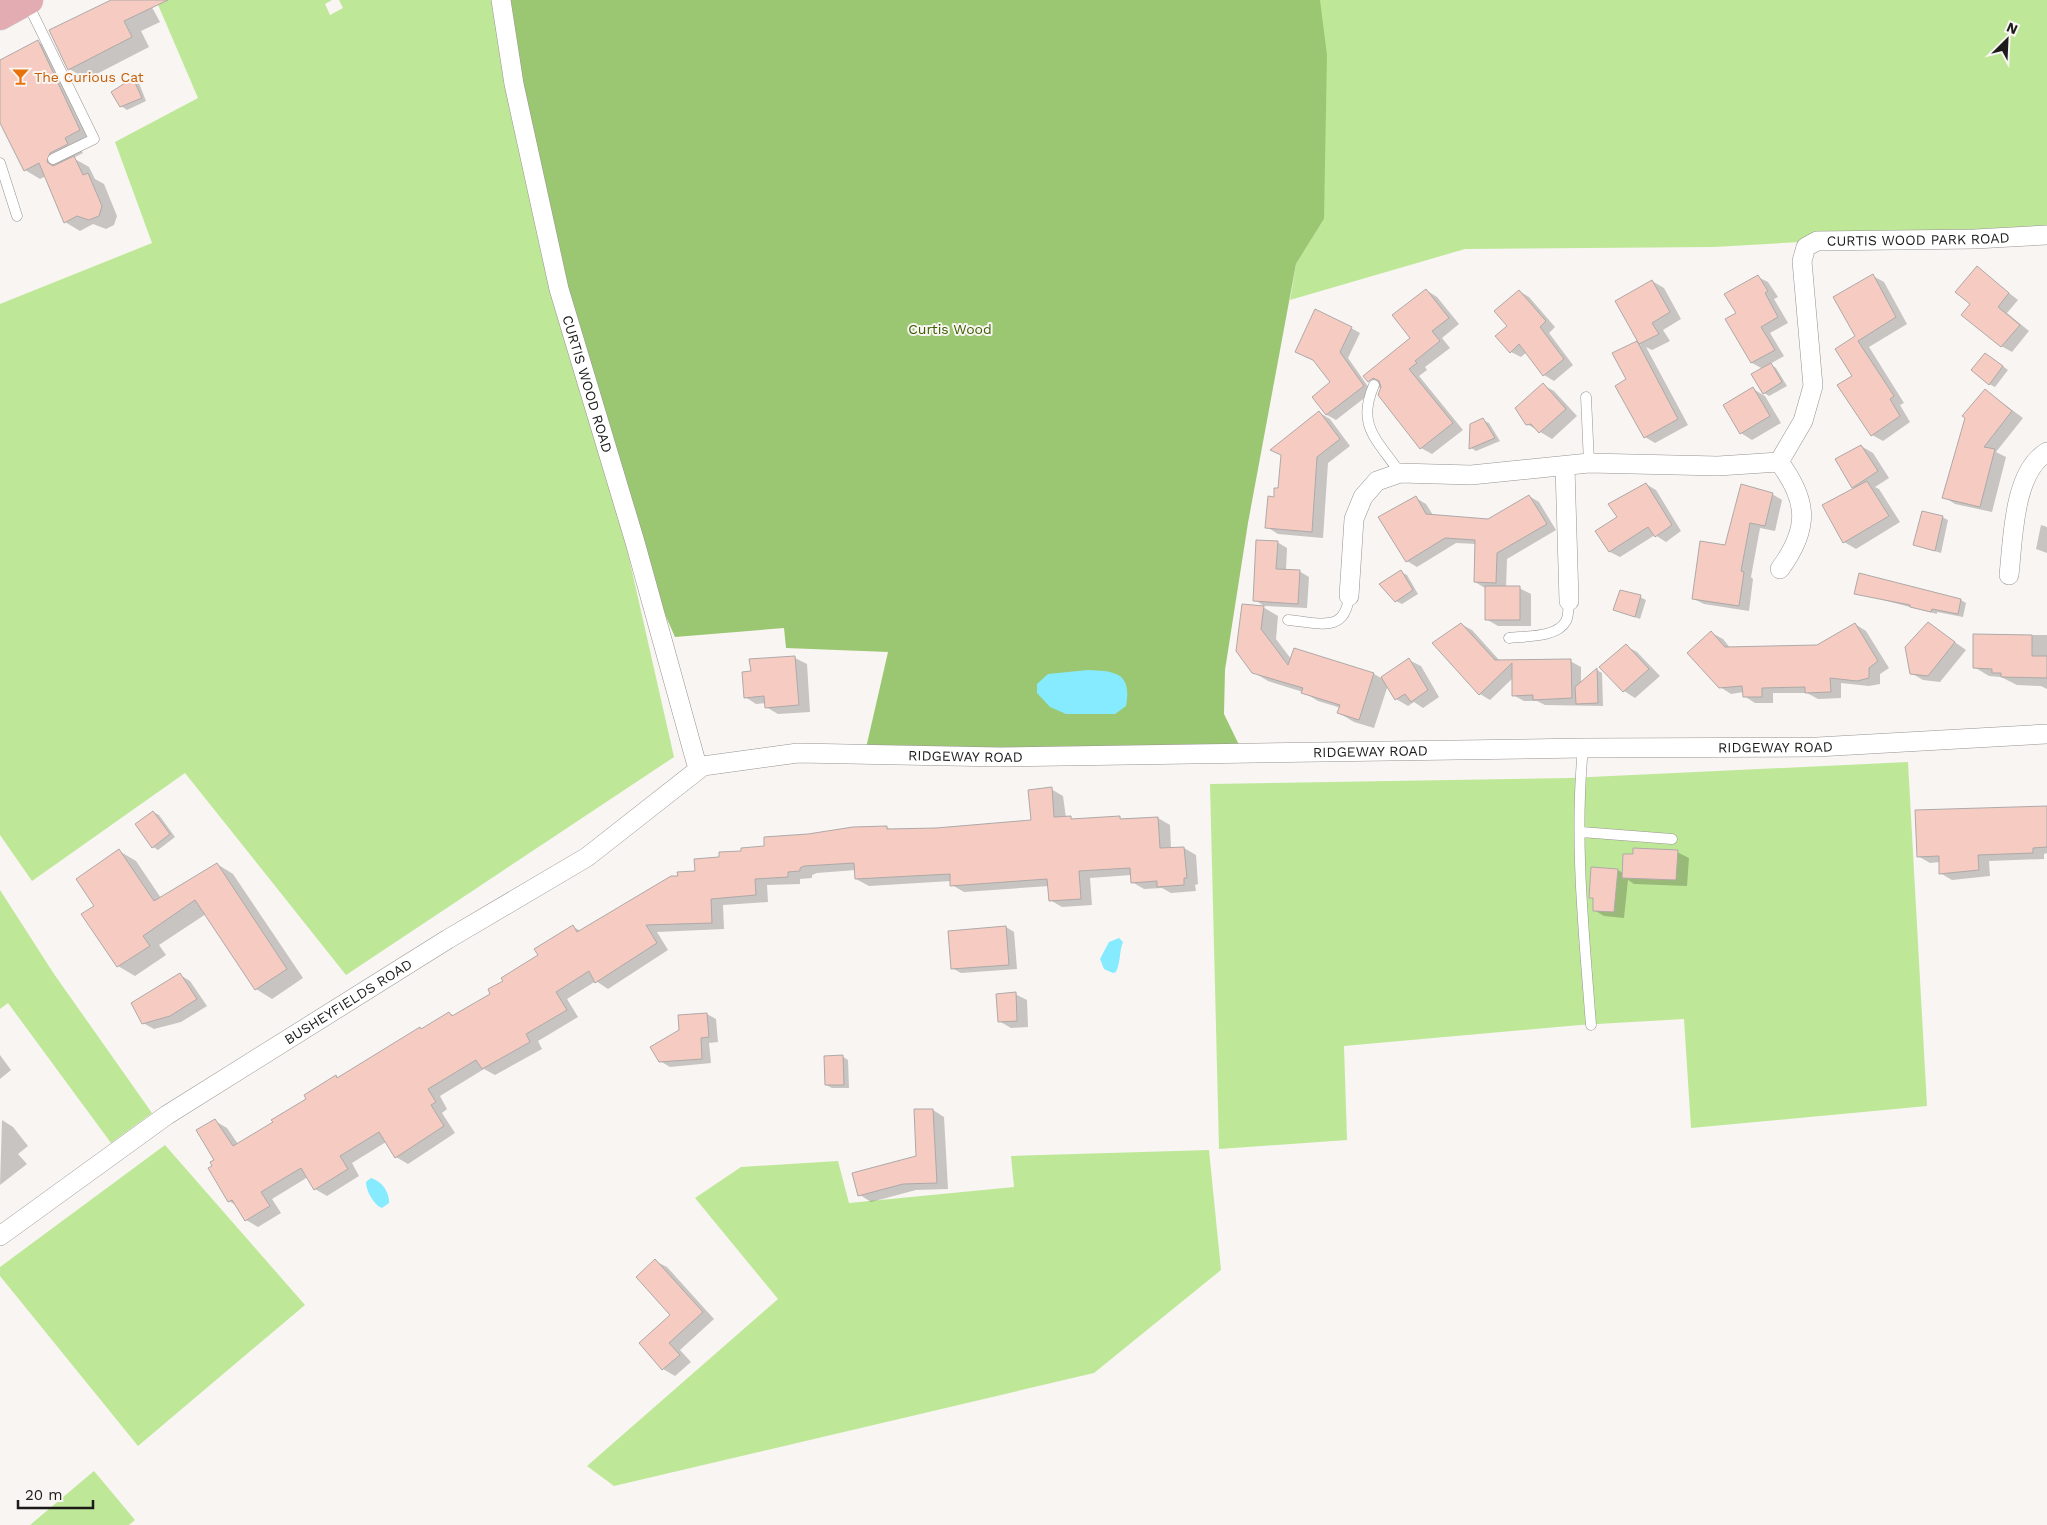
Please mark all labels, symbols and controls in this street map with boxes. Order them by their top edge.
north arrow [1982,15,2032,65]
text: N [2004,19,2020,38]
bar icon: The Curious Cat [10,67,30,87]
place label: The Curious Cat [34,69,144,85]
street label: CURTIS WOOD PARK ROAD [1827,229,2010,249]
street label: CURTIS WOOD ROAD [559,313,616,455]
park label: Curtis Wood [908,321,992,337]
street label: RIDGEWAY ROAD [1718,738,1833,755]
street label: RIDGEWAY ROAD [1313,742,1428,760]
street label: RIDGEWAY ROAD [908,747,1023,765]
street label: BUSHEYFIELDS ROAD [281,956,415,1048]
scale bar [18,1478,92,1510]
text: 20 m [25,1486,63,1504]

